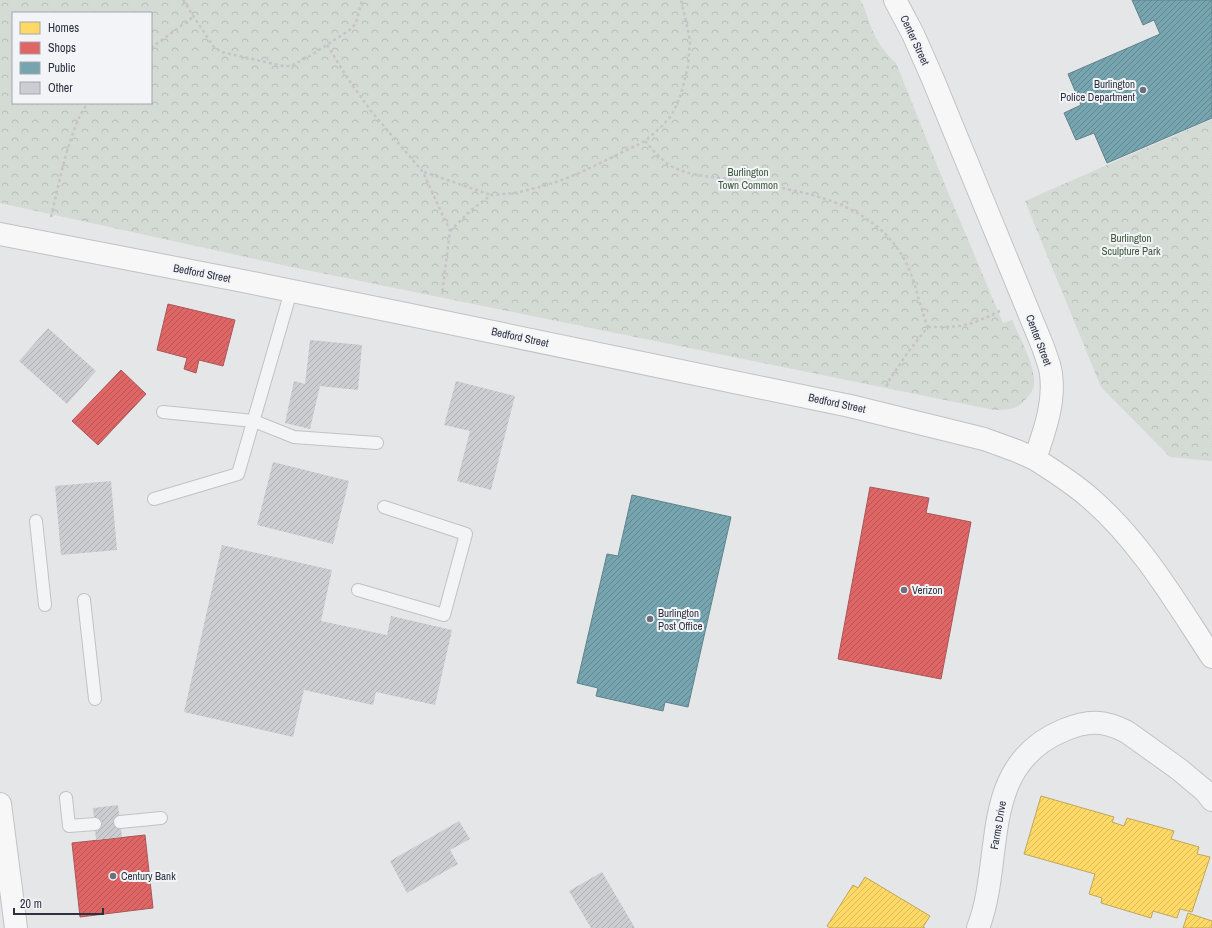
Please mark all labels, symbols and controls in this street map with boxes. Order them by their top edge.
legend [12,12,152,104]
street label: Center Street [897,13,933,68]
text: Homes [48,20,79,36]
text: Shops [48,40,76,56]
text: Public [48,60,75,76]
place label: Burlington Police Department [1060,77,1135,104]
text: Other [48,80,73,96]
marker: Burlington Police Department [1138,85,1148,95]
park label: Burlington Town Common [718,165,778,192]
park label: Burlington Sculpture Park [1101,231,1161,258]
street label: Bedford Street [172,261,232,286]
street label: Center Street [1023,312,1055,368]
street label: Bedford Street [490,324,550,350]
street label: Bedford Street [807,390,867,416]
place label: Verizon [912,583,943,597]
marker: Verizon [899,585,909,595]
place label: Burlington Post Office [658,606,702,633]
marker: Burlington Post Office [645,614,655,624]
street label: Farms Drive [987,800,1009,850]
place label: Century Bank [121,869,176,883]
marker: Century Bank [108,871,118,881]
scale bar [14,890,103,916]
text: 20 m [20,896,42,912]

